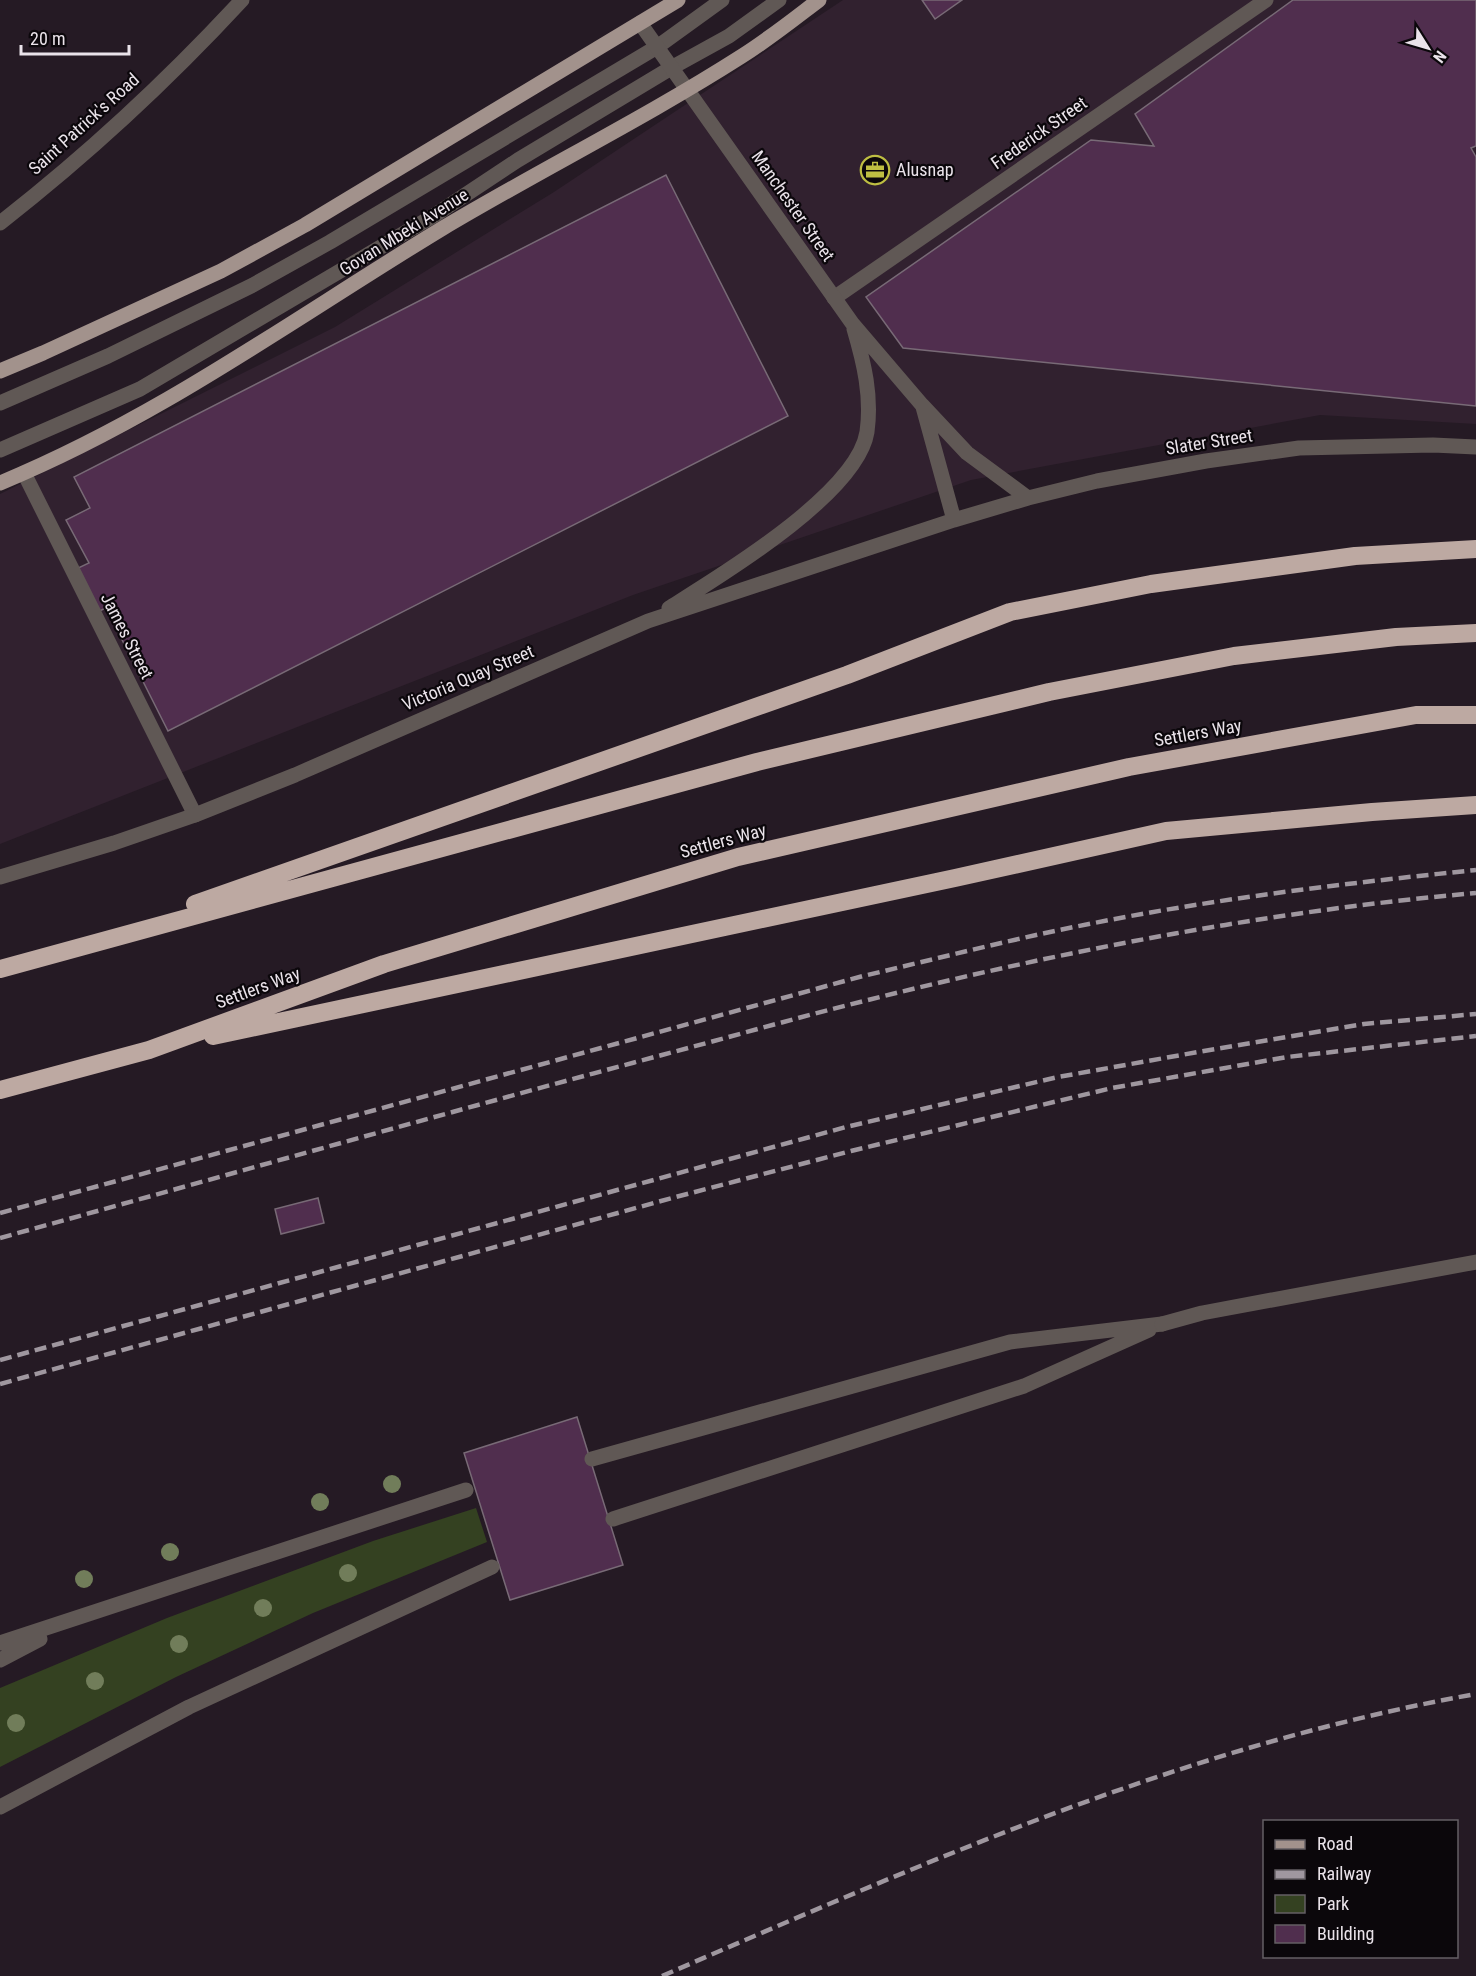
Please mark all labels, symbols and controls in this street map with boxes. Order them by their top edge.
scale bar [21,18,129,56]
north arrow [1398,18,1458,78]
text: 20 m [30,28,65,49]
text: N [1429,47,1450,66]
street label: Saint Patrick's Road [24,69,143,179]
street label: Frederick Street [987,92,1091,173]
street label: Manchester Street [747,146,839,265]
office icon: Alusnap [859,154,891,186]
place label: Alusnap [896,159,954,180]
street label: Govan Mbeki Avenue [336,184,472,280]
street label: Slater Street [1164,424,1254,459]
street label: James Street [97,589,158,682]
street label: Victoria Quay Street [399,640,537,715]
street label: Settlers Way [1153,714,1244,751]
street label: Settlers Way [678,819,769,862]
street label: Settlers Way [213,962,303,1012]
legend [1263,1820,1458,1958]
text: Road [1317,1833,1353,1854]
text: Railway [1317,1863,1372,1884]
text: Park [1317,1893,1349,1914]
text: Building [1317,1923,1374,1944]

